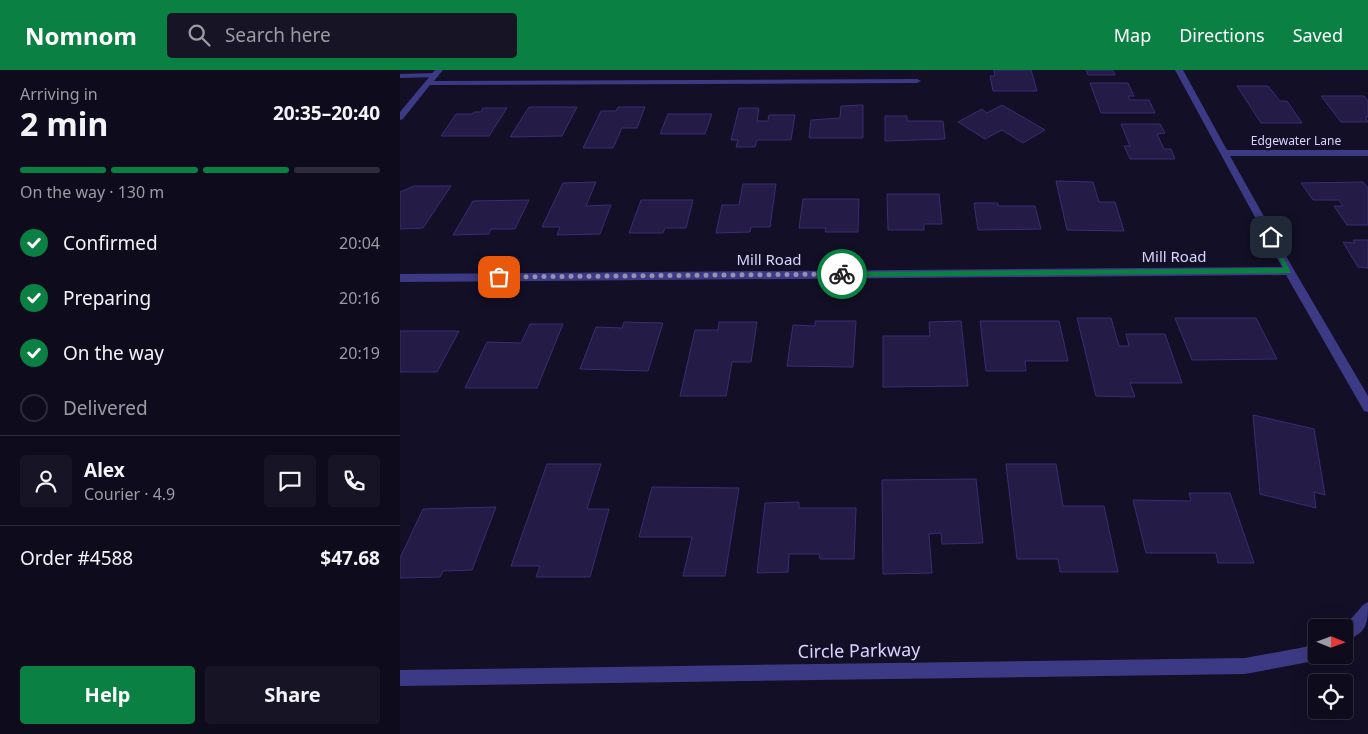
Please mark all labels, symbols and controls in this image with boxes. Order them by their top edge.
search box [167,13,517,58]
text: Nomnom [25,19,137,52]
icon: search [185,21,213,49]
text: Search here [225,22,331,48]
text: Map [1114,23,1151,47]
text: Directions [1179,23,1265,47]
text: Saved [1293,23,1343,47]
text: Arriving in [20,83,98,105]
text: 20:35–20:40 [273,100,380,126]
text: 2 min [20,102,108,145]
street label: Edgewater Lane [1251,132,1341,149]
text: On the way · 130 m [20,181,164,203]
pin [1250,216,1292,258]
icon: home [1257,223,1285,251]
icon: check [20,229,48,257]
text: Confirmed [63,230,158,256]
text: 20:04 [339,232,380,254]
street label: Mill Road [1141,246,1207,266]
street label: Mill Road [736,249,802,269]
courier [817,249,867,299]
pin [478,256,520,298]
icon: bike [828,260,856,288]
icon: bag [485,263,513,291]
icon: check [20,284,48,312]
text: Preparing [63,285,151,311]
text: 20:16 [339,287,380,309]
icon: check [20,339,48,367]
text: On the way [63,340,164,366]
text: 20:19 [339,342,380,364]
text: Delivered [63,395,148,421]
button: person [20,455,72,507]
button: chat [264,455,316,507]
button: phone [328,455,380,507]
text: Alex [84,457,125,483]
text: Courier · 4.9 [84,483,175,505]
text: Order #4588 [20,545,133,571]
text: $47.68 [320,545,380,571]
north arrow [1308,619,1352,664]
map controls [1308,619,1353,719]
street label: Circle Parkway [797,637,921,663]
button: Help [20,666,195,724]
button: Share [205,666,380,724]
button: locate [1308,674,1353,719]

